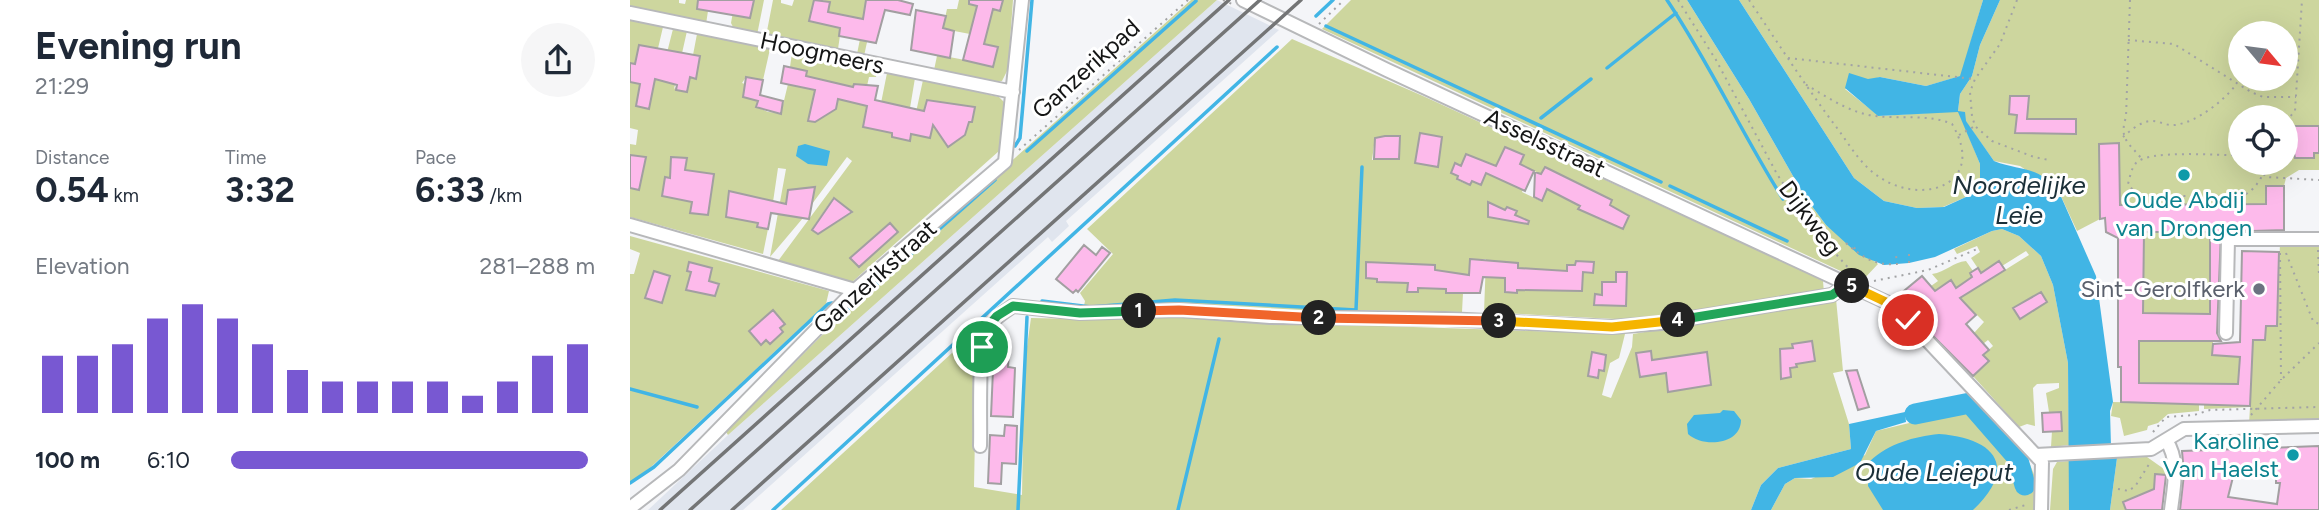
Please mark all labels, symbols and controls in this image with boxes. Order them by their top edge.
street label: Ganzerikpad [1026,13,1145,124]
north arrow [2228,21,2298,91]
map controls [2228,21,2298,175]
text: Evening run [35,23,242,69]
button: share [521,23,595,97]
street label: Hoogmeers [758,25,887,80]
text: 21:29 [35,72,89,100]
street label: Asselsstraat [1480,102,1610,183]
button: locate [2228,105,2298,175]
text: Distance [35,146,109,169]
text: Time [225,146,266,169]
text: Pace [415,146,456,169]
marker: Oude Abdij van Drongen [2176,167,2192,183]
text: 0.54 [35,169,109,211]
text: 3:32 [225,169,295,211]
text: 6:33 [415,169,485,211]
water label: Noordelijke Leie [1952,169,2086,231]
street label: Dijkweg [1773,175,1848,261]
text: km [109,184,139,207]
text: /km [485,184,522,207]
place label: Oude Abdij van Drongen [2116,185,2252,242]
street label: Ganzerikstraat [807,214,942,340]
text: Elevation [35,252,130,280]
text: 281–288 m [480,252,595,280]
pin: 5 [1834,268,1870,304]
text: 5 [1846,274,1857,297]
place label: Sint-Gerolfkerk [2080,274,2245,303]
marker: Sint-Gerolfkerk [2251,281,2267,297]
pin [1878,290,1938,350]
pin: 1 [1121,294,1156,328]
text: 1 [1134,299,1143,322]
pin: 2 [1302,300,1336,336]
icon: check [1889,301,1927,339]
pin: 4 [1660,302,1696,338]
pin: 3 [1482,304,1516,338]
text: 2 [1313,306,1324,329]
text: 4 [1671,308,1684,331]
text: 3 [1493,309,1504,332]
pin [952,317,1012,377]
icon: arrive [963,328,1001,366]
place label: Karoline Van Haelst [2163,426,2279,483]
text: 100 m [35,446,100,474]
text: 6:10 [147,446,190,474]
marker: Karoline Van Haelst [2285,447,2301,463]
water label: Oude Leieput [1855,456,2014,488]

